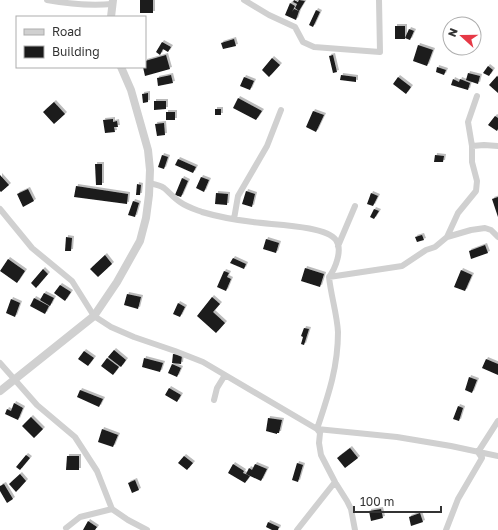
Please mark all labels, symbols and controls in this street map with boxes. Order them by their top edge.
legend [16,16,146,68]
north arrow [442,16,482,56]
text: Road [52,24,81,39]
text: N [445,26,460,38]
text: Building [52,44,100,59]
scale bar [354,488,441,514]
text: 100 m [360,494,394,509]

